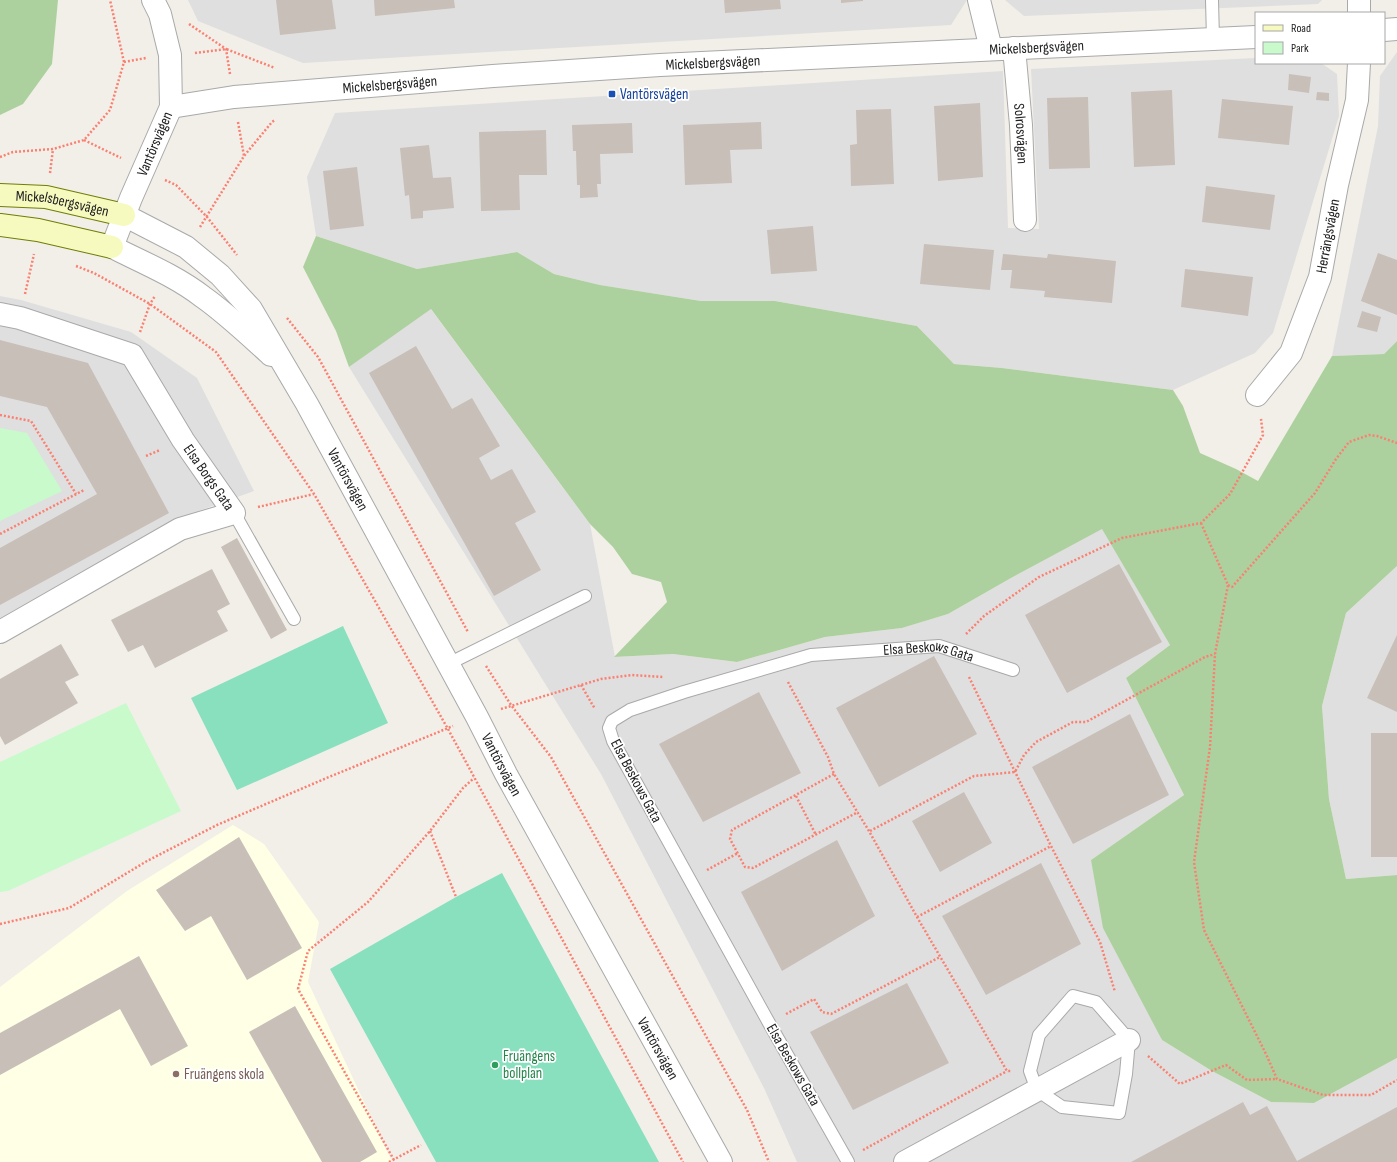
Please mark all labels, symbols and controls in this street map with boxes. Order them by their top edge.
legend [1255,12,1385,64]
text: Road [1291,21,1311,36]
street label: Mickelsbergsvägen [989,36,1084,59]
text: Park [1291,41,1309,56]
street label: Mickelsbergsvägen [665,51,761,74]
street label: Mickelsbergsvägen [342,71,438,98]
place label: Vantörsvägen [620,85,688,104]
marker: Vantörsvägen [607,89,617,99]
street label: Solrosvägen [1010,102,1032,164]
street label: Vantörsvägen [133,109,177,179]
street label: Mickelsbergsvägen [15,186,111,221]
street label: Herrängsvägen [1311,197,1344,275]
street label: Elsa Borgs Gata [179,440,239,514]
street label: Vantörsvägen [323,445,373,514]
street label: Elsa Beskows Gata [883,636,976,666]
street label: Vantörsvägen [477,730,526,800]
street label: Elsa Beskows Gata [606,736,666,826]
street label: Vantörsvägen [633,1014,683,1083]
street label: Elsa Beskows Gata [762,1020,824,1110]
place label: Fruängens bollplan [503,1047,555,1083]
marker: Fruängens bollplan [490,1060,500,1070]
place label: Fruängens skola [184,1065,264,1084]
marker: Fruängens skola [171,1069,181,1079]

